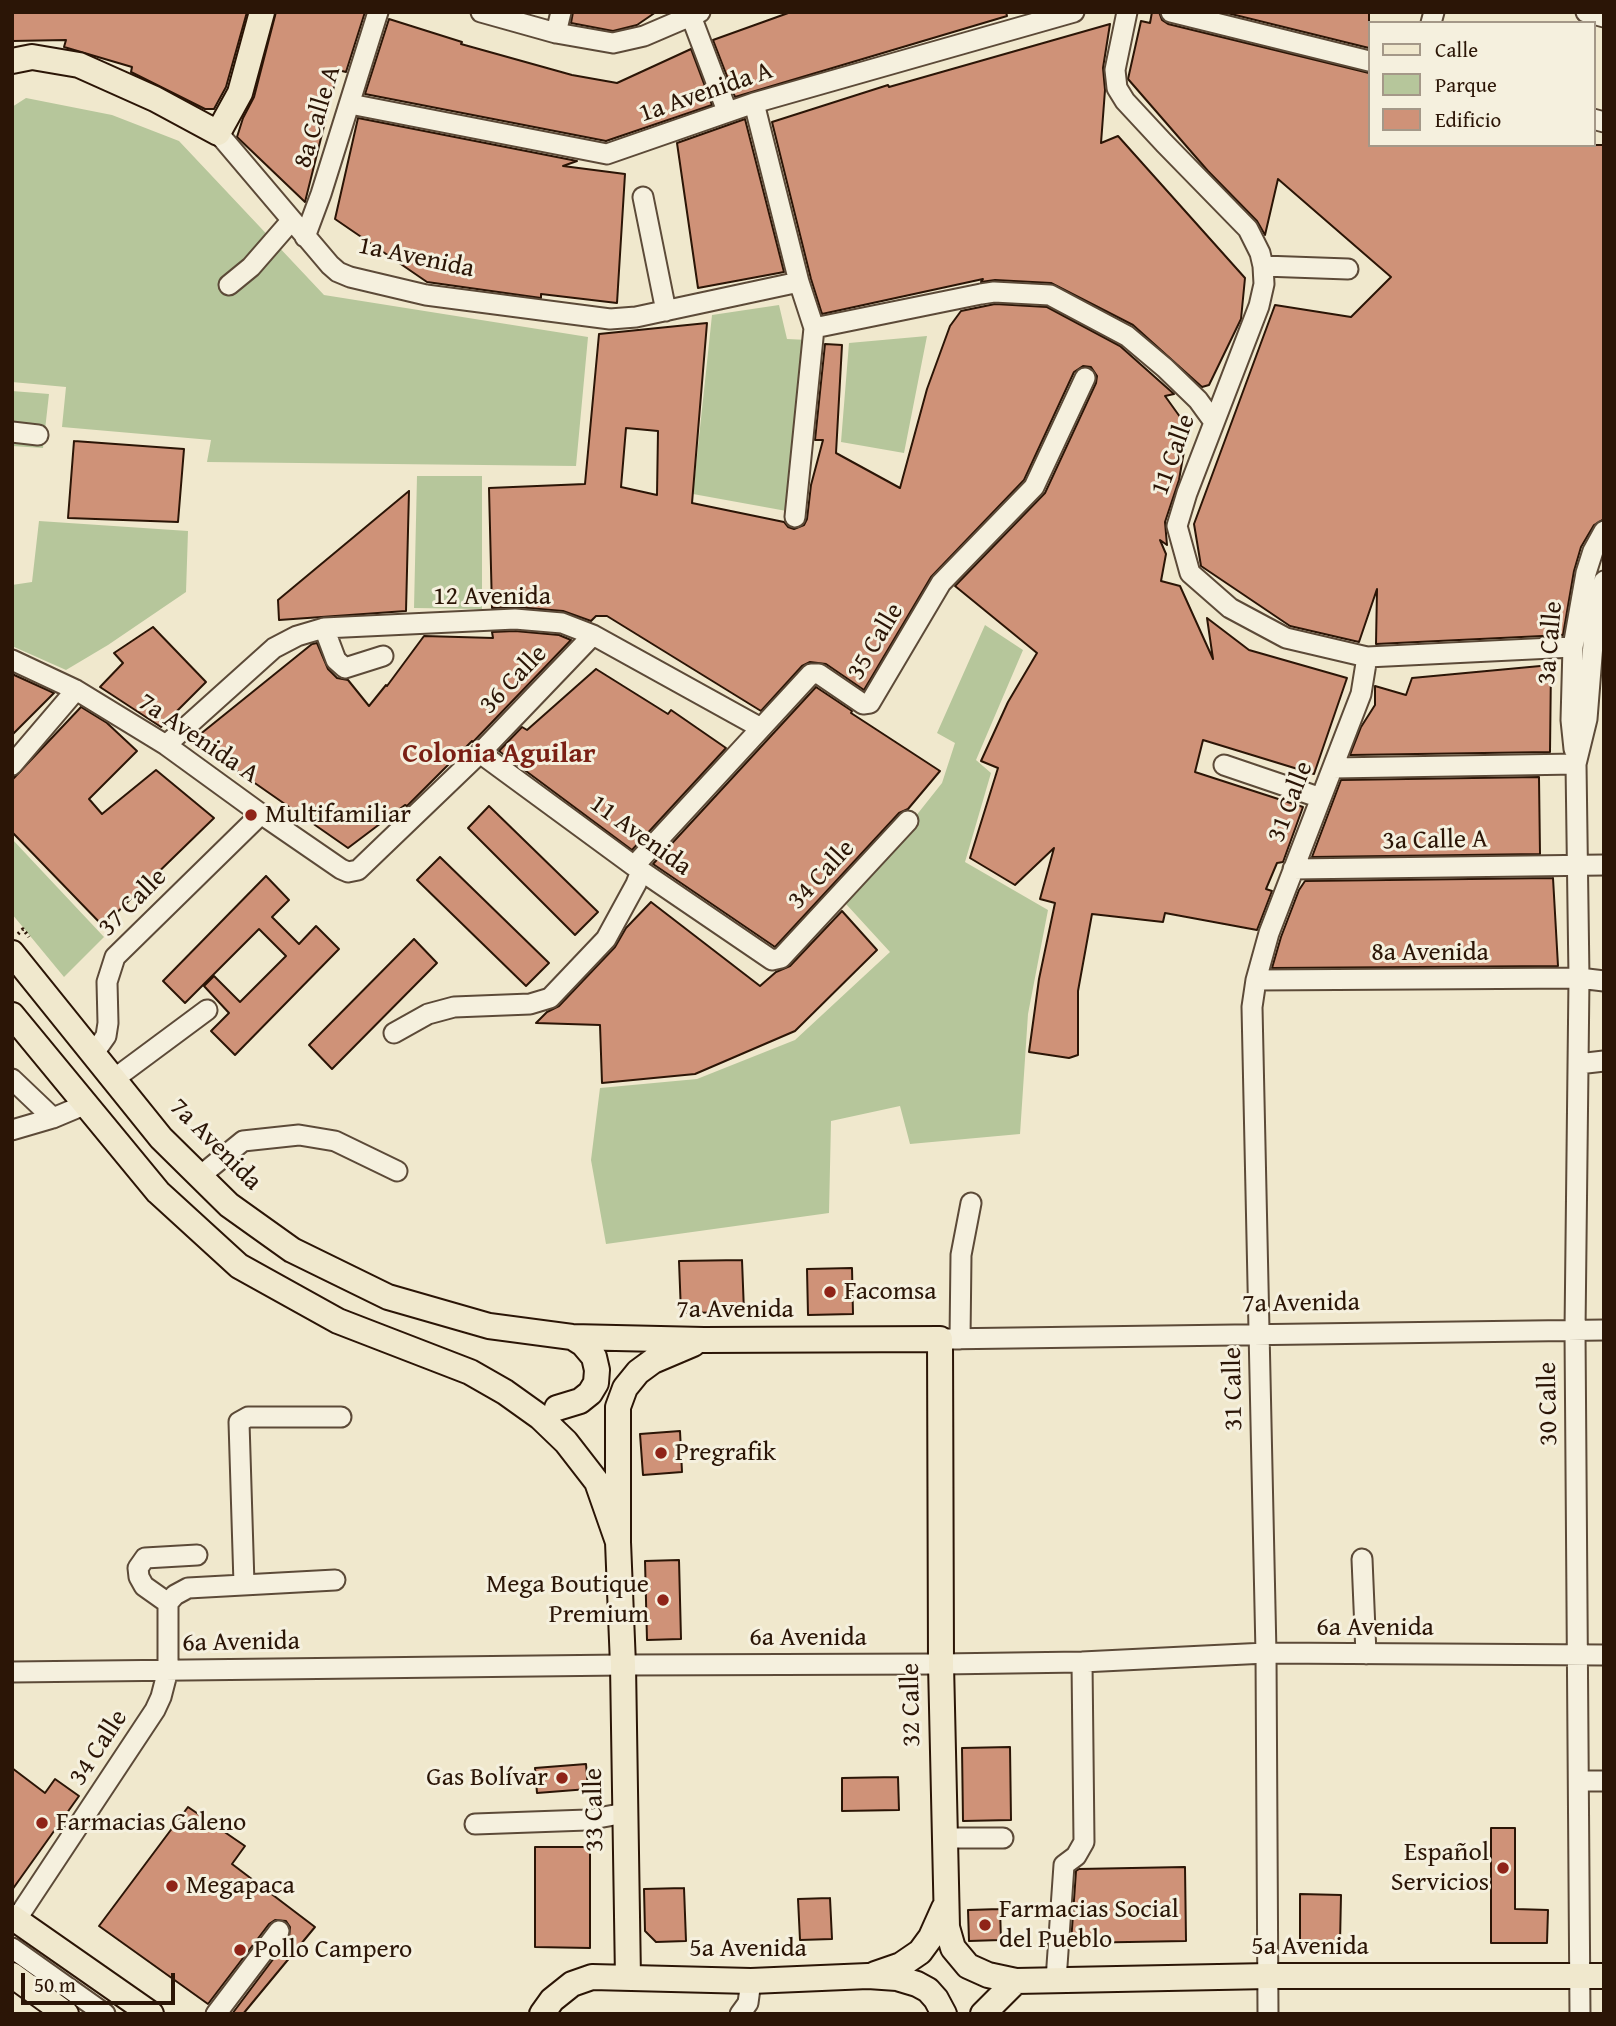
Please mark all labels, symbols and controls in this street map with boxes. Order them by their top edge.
legend [1368,21,1595,147]
text: Calle [1435,34,1478,65]
street label: 1a Avenida A [635,56,777,130]
street label: 8a Calle A [288,62,348,172]
text: Parque [1435,69,1497,100]
text: Edificio [1435,104,1501,135]
street label: 1a Avenida [355,231,477,285]
street label: 11 Calle [1145,410,1203,500]
street label: 12 Avenida [433,581,551,613]
street label: 35 Calle [841,598,911,686]
street label: 3a Calle [1532,600,1570,686]
street label: 36 Calle [474,639,554,721]
street label: 7a Avenida A [132,687,264,791]
district label: Colonia Aguilar [402,738,596,772]
street label: 31 Calle [1261,757,1321,847]
street label: 11 Avenida [583,789,697,883]
place label: Multifamiliar [265,799,411,831]
marker: Multifamiliar [243,807,259,823]
street label: 3a Calle A [1382,824,1488,858]
street label: 34 Calle [782,834,862,916]
street label: 37 Calle [92,862,174,944]
street label: 8a Avenida [1371,937,1489,969]
street label: 7a Avenida [162,1092,268,1198]
place label: Facomsa [844,1276,937,1308]
marker: Facomsa [822,1284,838,1300]
street label: 7a Avenida [1242,1287,1360,1321]
street label: 7a Avenida [676,1294,794,1326]
street label: 31 Calle [1218,1347,1250,1431]
street label: 30 Calle [1533,1362,1565,1446]
place label: Pregrafik [675,1437,776,1469]
marker: Pregrafik [653,1445,669,1461]
place label: Mega Boutique Premium [486,1569,649,1630]
marker: Mega Boutique Premium [655,1592,671,1608]
street label: 6a Avenida [1316,1612,1434,1644]
street label: 6a Avenida [749,1622,867,1654]
street label: 6a Avenida [182,1626,300,1660]
street label: 32 Calle [896,1663,928,1747]
street label: 34 Calle [63,1704,135,1792]
place label: Gas Bolívar [426,1762,548,1794]
street label: 33 Calle [579,1768,611,1852]
marker: Gas Bolívar [554,1770,570,1786]
place label: Farmacias Galeno [56,1807,246,1839]
marker: Farmacias Galeno [34,1815,50,1831]
place label: Español Servicios [1391,1837,1489,1898]
marker: Español Servicios [1495,1860,1511,1876]
place label: Megapaca [186,1870,295,1902]
marker: Megapaca [164,1878,180,1894]
place label: Farmacias Social del Pueblo [999,1894,1179,1955]
marker: Farmacias Social del Pueblo [977,1917,993,1933]
street label: 5a Avenida [1251,1931,1369,1963]
street label: 5a Avenida [689,1933,807,1965]
place label: Pollo Campero [254,1934,412,1966]
marker: Pollo Campero [232,1942,248,1958]
scale bar [24,1960,178,2004]
text: 50 m [34,1969,76,2000]

